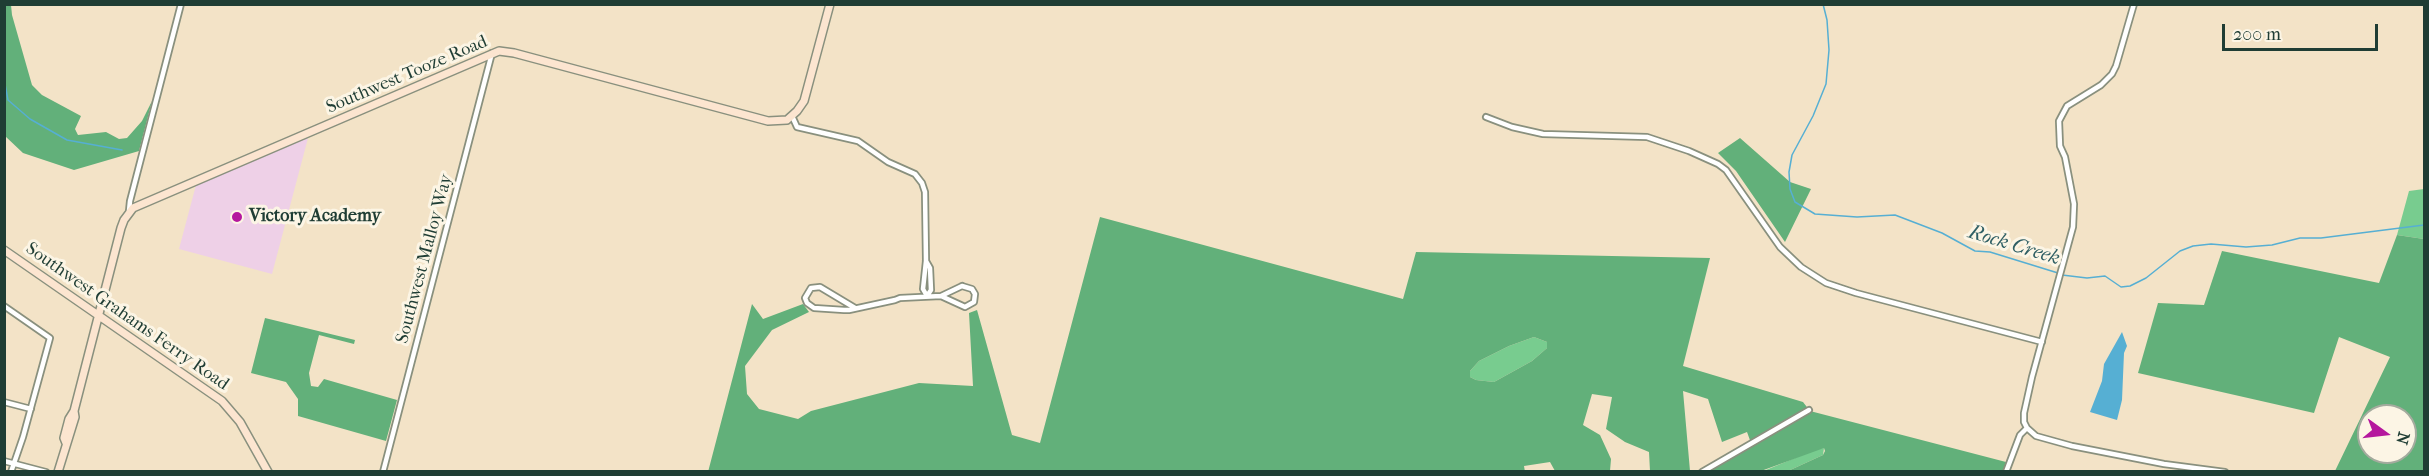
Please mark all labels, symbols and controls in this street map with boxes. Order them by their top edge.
scale bar [2225,12,2381,50]
text: 200 m [2233,24,2281,45]
street label: Southwest Tooze Road [323,31,491,119]
street label: Southwest Malloy Way [392,172,458,346]
place label: Victory Academy [249,206,381,228]
marker: Victory Academy [230,210,244,224]
water label: Rock Creek [1965,221,2063,271]
street label: Southwest Grahams Ferry Road [21,238,233,396]
north arrow [2357,404,2417,464]
text: N [2392,430,2414,447]

